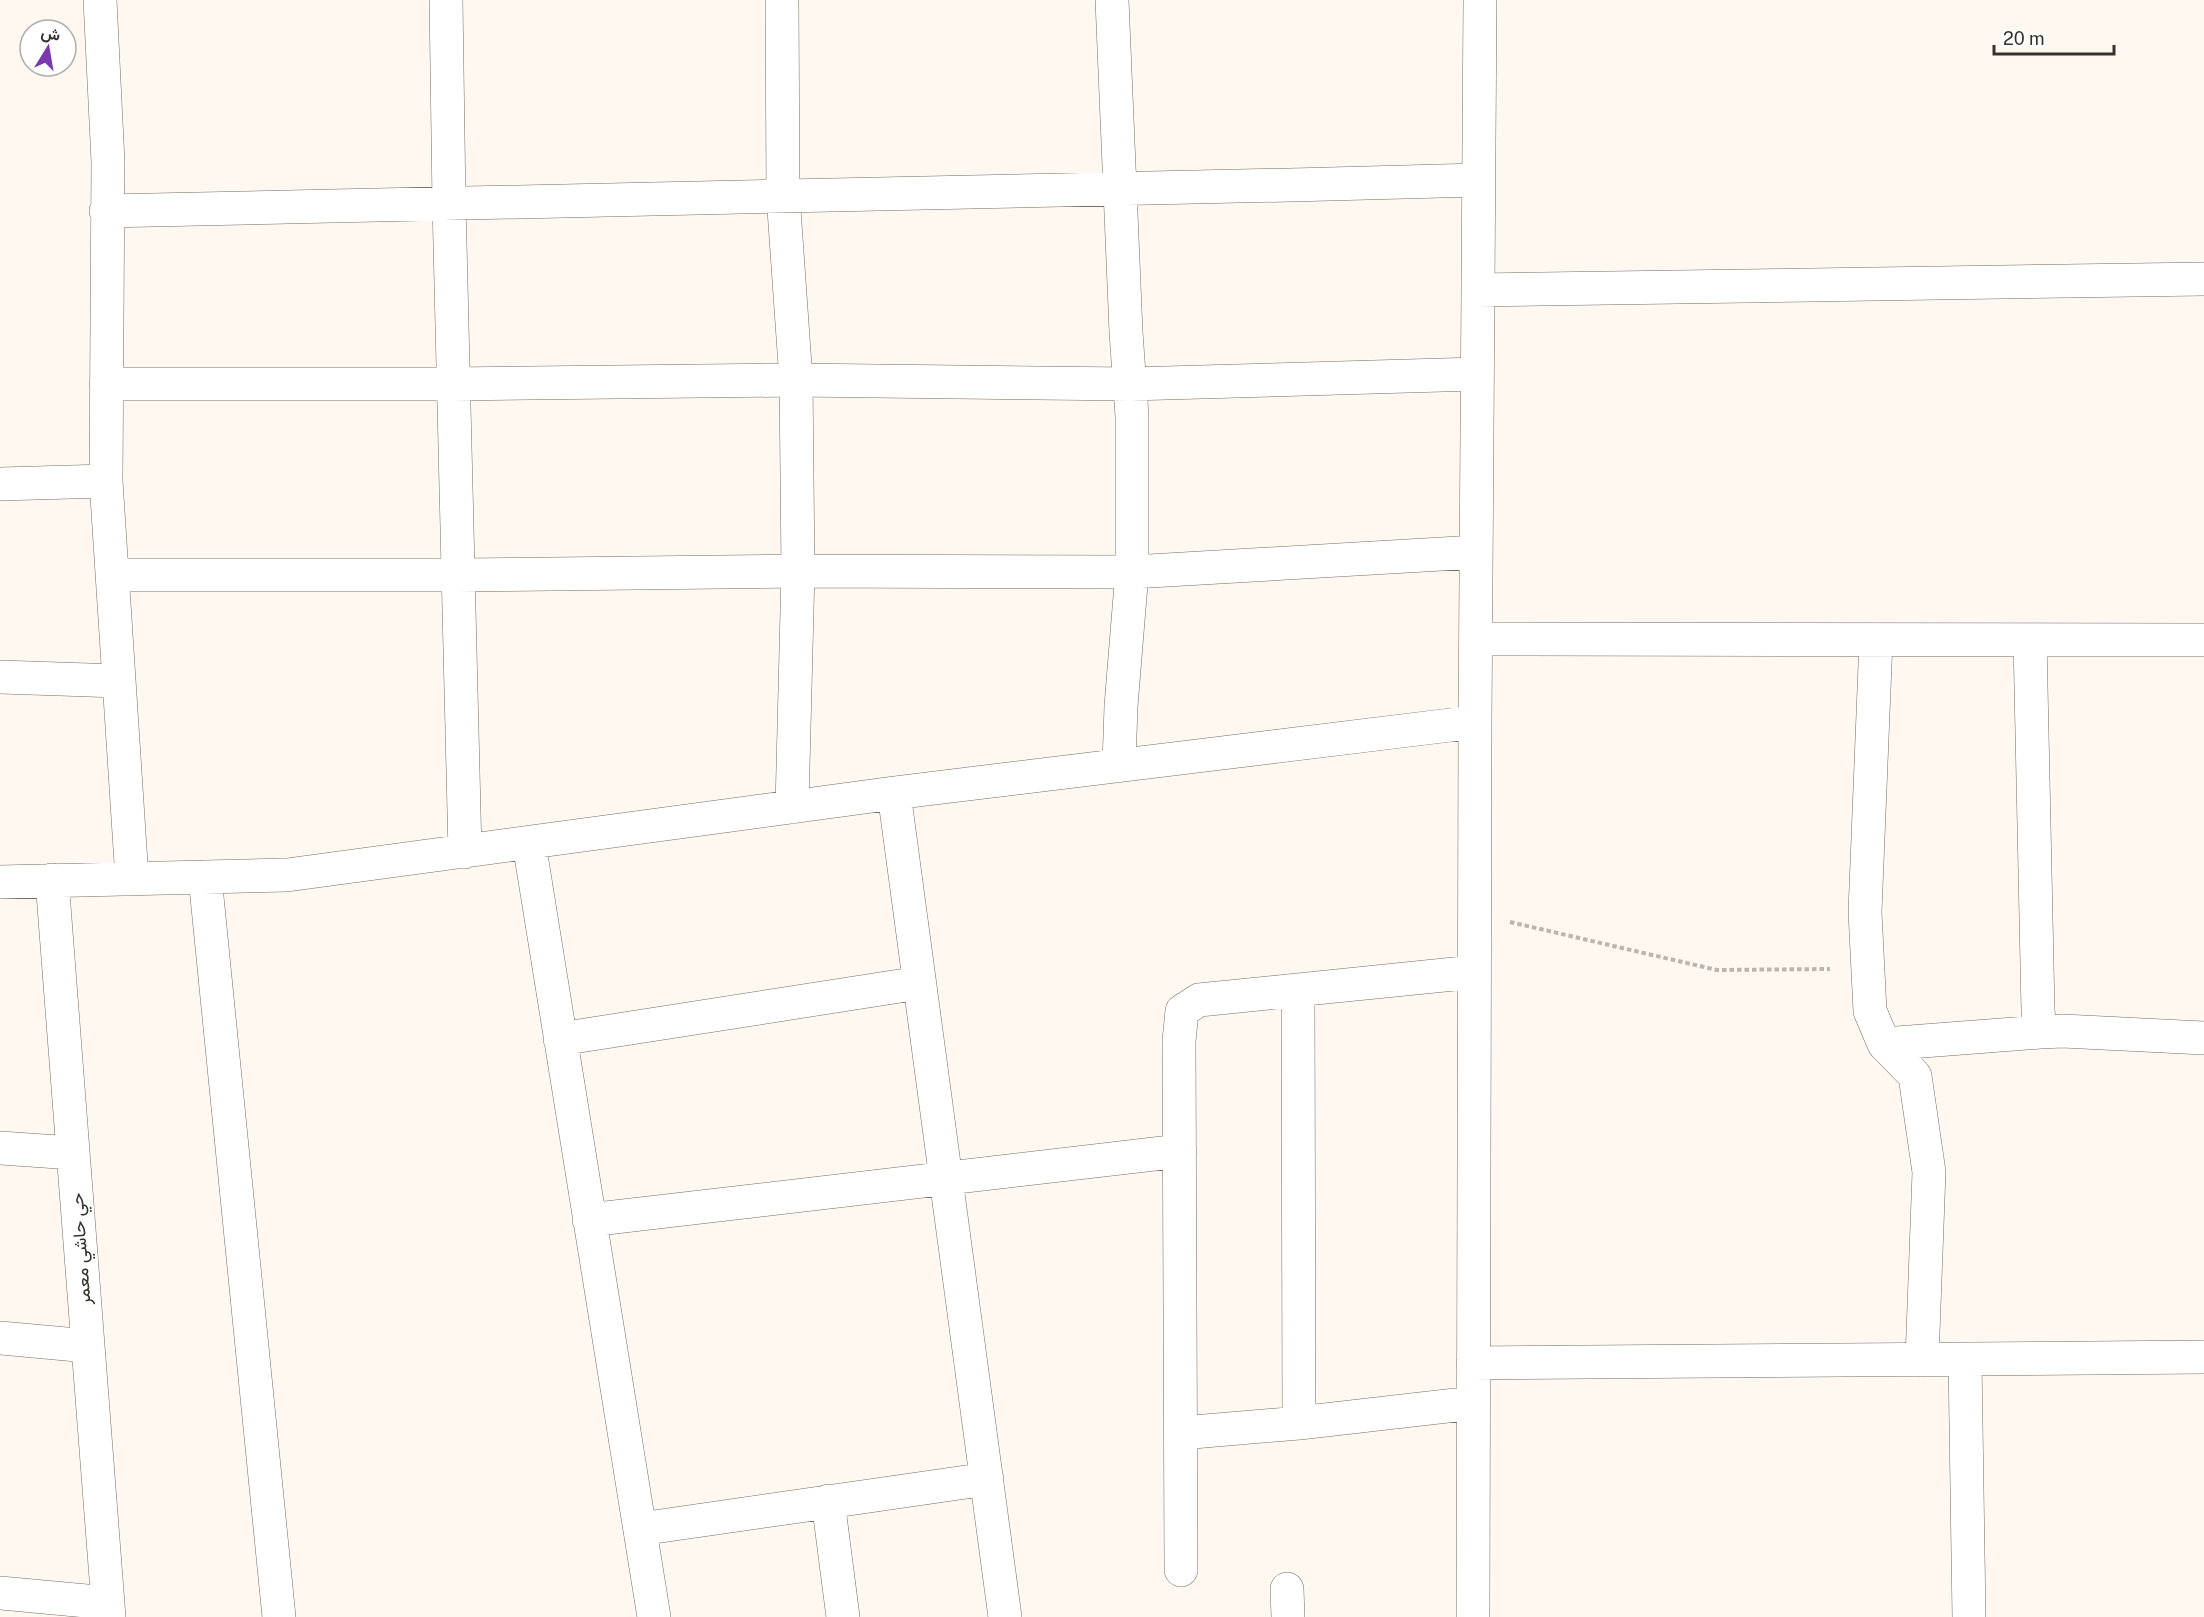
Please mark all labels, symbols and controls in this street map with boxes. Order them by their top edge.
north arrow [18,18,78,78]
scale bar [1994,18,2114,56]
text: ش [40,23,62,45]
text: 20 m [2003,28,2045,49]
street label: حي حاشي معمر [66,1192,99,1307]

